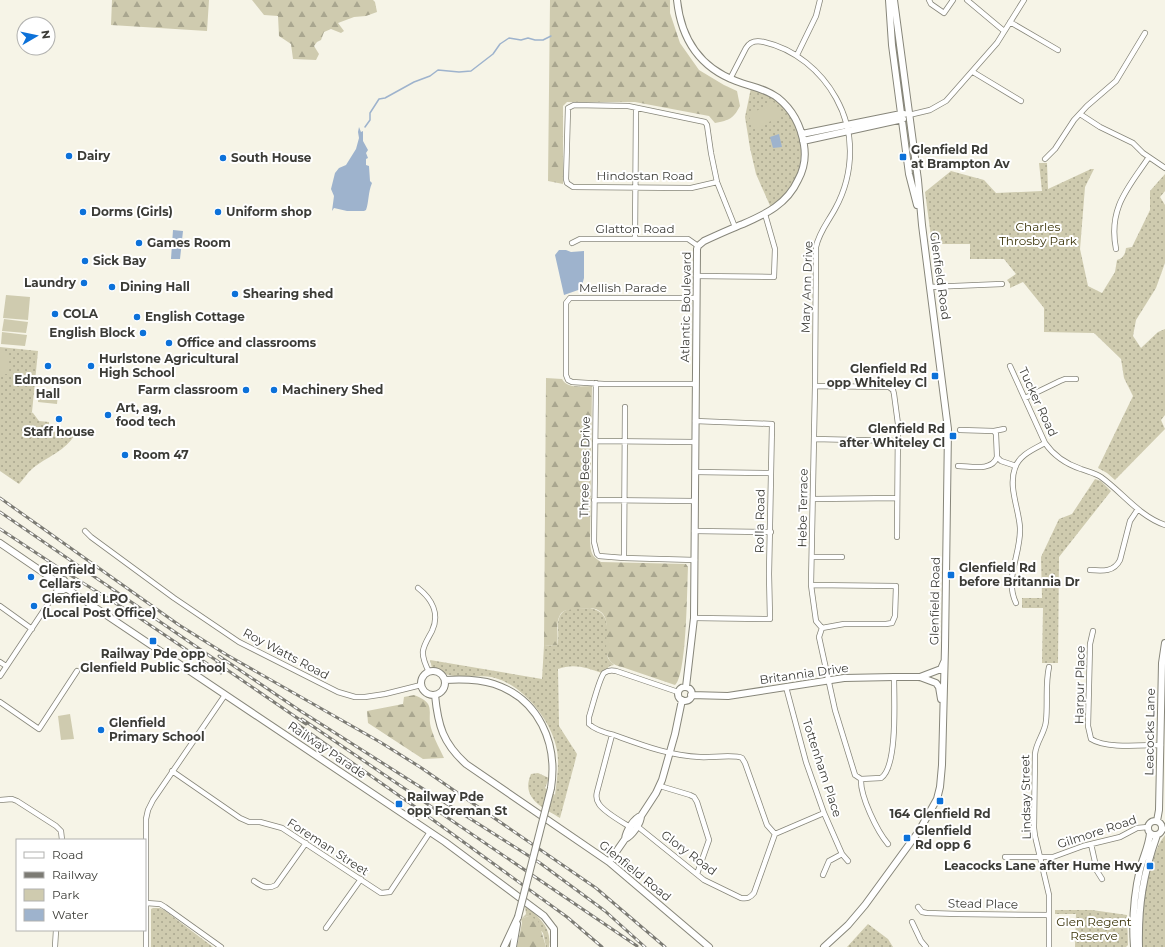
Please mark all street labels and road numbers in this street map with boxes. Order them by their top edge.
street label: Hindostan Road [597,168,693,183]
street label: Glatton Road [595,221,675,236]
street label: Glenfield Road [927,231,954,321]
street label: Mary Ann Drive [797,241,816,333]
street label: Atlantic Boulevard [677,251,694,363]
street label: Mellish Parade [579,280,667,295]
street label: Tucker Road [1016,365,1061,439]
street label: Three Bees Drive [576,416,593,518]
street label: Hebe Terrace [794,468,811,548]
street label: Rolla Road [751,489,768,553]
street label: Glenfield Road [926,557,943,645]
street label: Roy Watts Road [241,625,332,683]
street label: Harpur Place [1071,646,1088,724]
street label: Britannia Drive [758,660,849,687]
street label: Leacocks Lane [1141,688,1158,776]
street label: Tottenham Place [800,717,845,819]
street label: Railway Parade [285,718,369,781]
street label: Lindsay Street [1017,754,1034,840]
street label: Gilmore Road [1055,812,1138,851]
street label: Foreman Street [285,815,372,879]
street label: Glory Road [659,827,720,878]
street label: Glenfield Road [596,837,674,904]
street label: Stead Place [948,895,1018,912]

